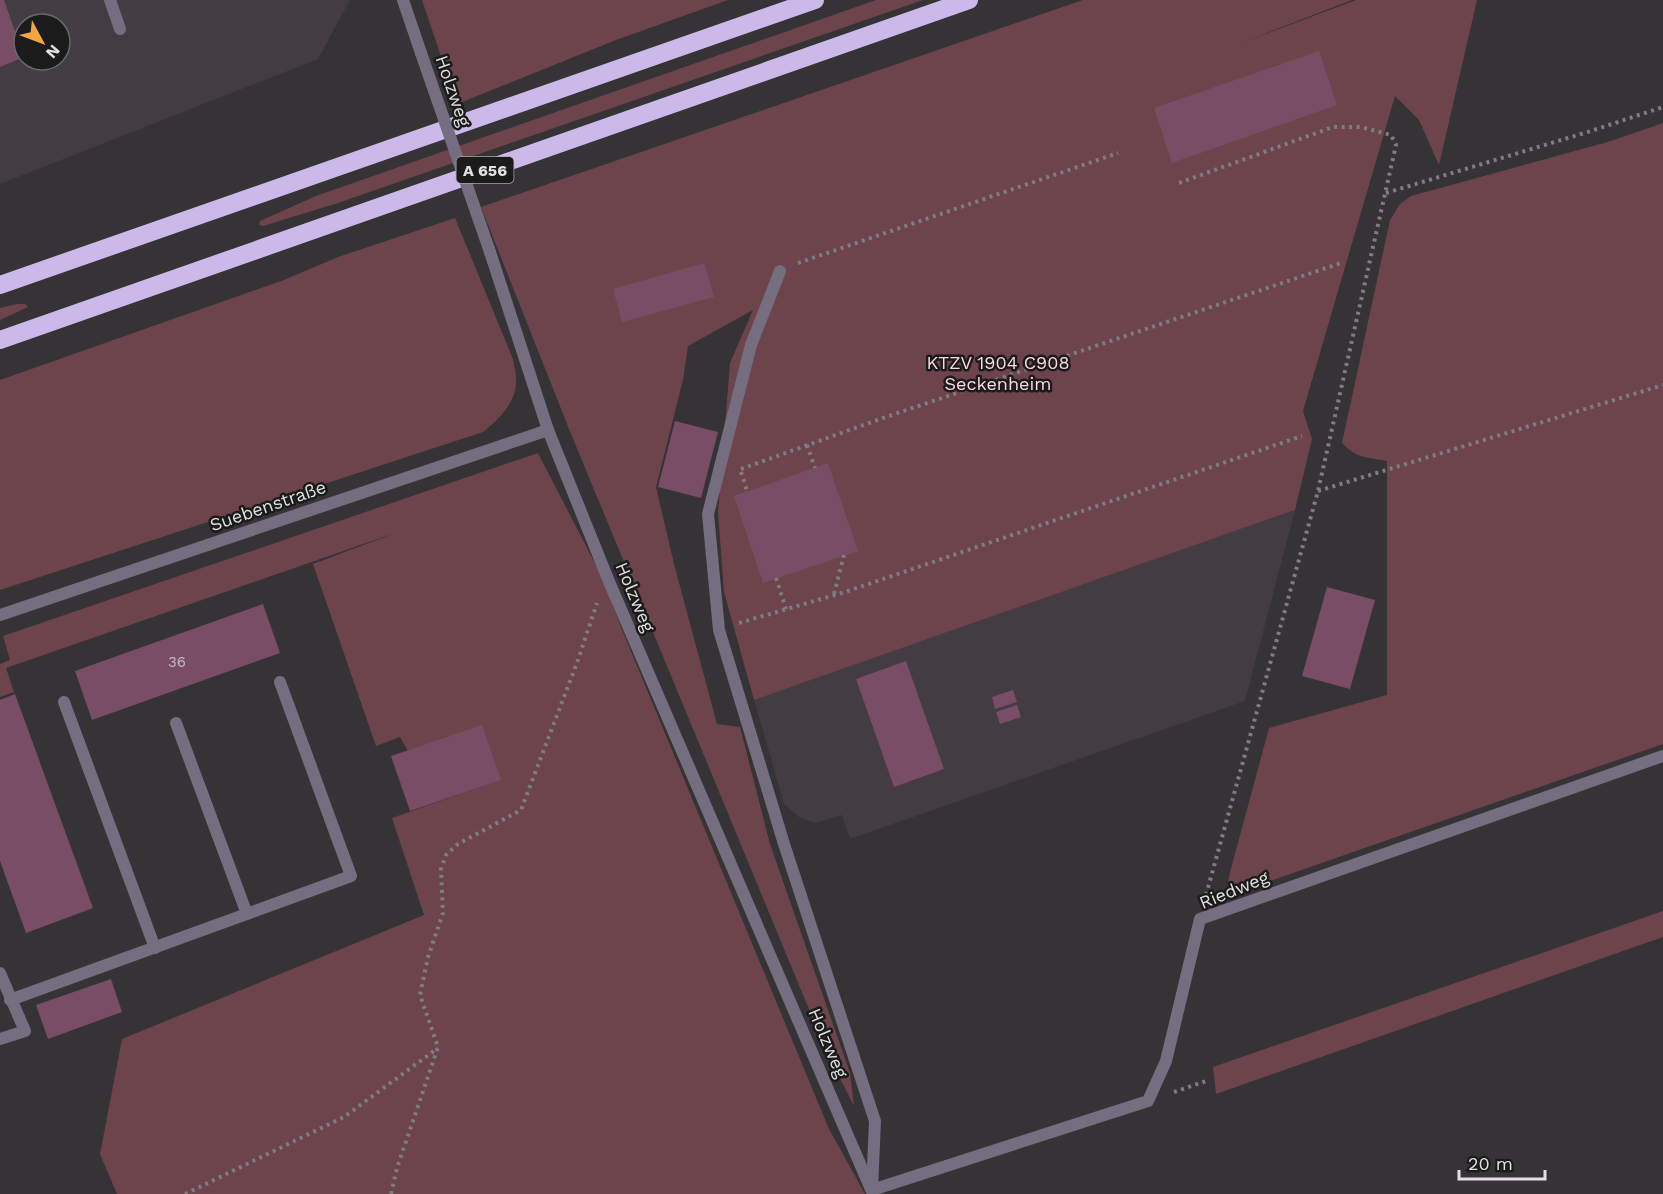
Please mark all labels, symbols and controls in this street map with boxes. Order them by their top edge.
north arrow [12,12,72,72]
text: N [42,41,64,62]
street label: Holzweg [432,53,476,129]
road number: A 656 [456,157,514,183]
park label: KTZV 1904 C908 Seckenheim [926,352,1070,394]
street label: Suebenstraße [207,476,329,535]
street label: Holzweg [611,559,660,635]
house number: 36 [168,653,186,671]
street label: Riedweg [1196,866,1272,913]
street label: Holzweg [804,1005,853,1081]
scale bar [1459,1143,1544,1181]
text: 20 m [1468,1153,1513,1174]

